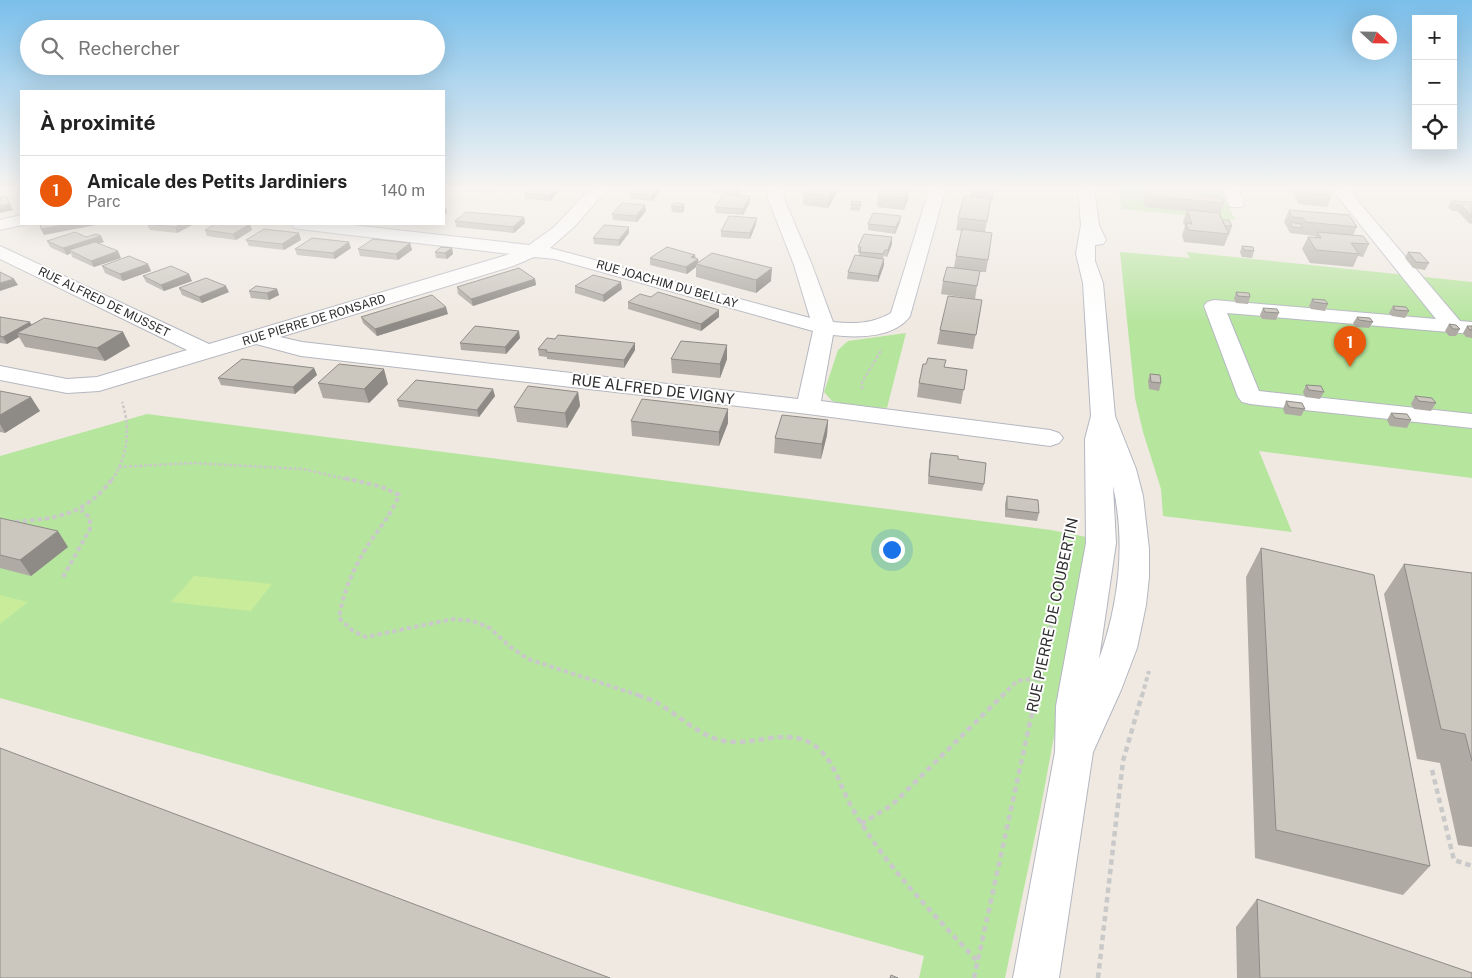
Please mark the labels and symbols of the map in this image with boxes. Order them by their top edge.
north arrow [1352,15,1397,60]
street label: RUE JOACHIM DU BELLAY [595,257,740,311]
street label: RUE ALFRED DE MUSSET [36,264,172,340]
street label: RUE PIERRE DE RONSARD [241,291,387,349]
pin: 1 [1334,326,1366,367]
street label: RUE ALFRED DE VIGNY [571,371,735,407]
street label: RUE PIERRE DE COUBERTIN [1023,516,1081,714]
your location [879,537,905,563]

